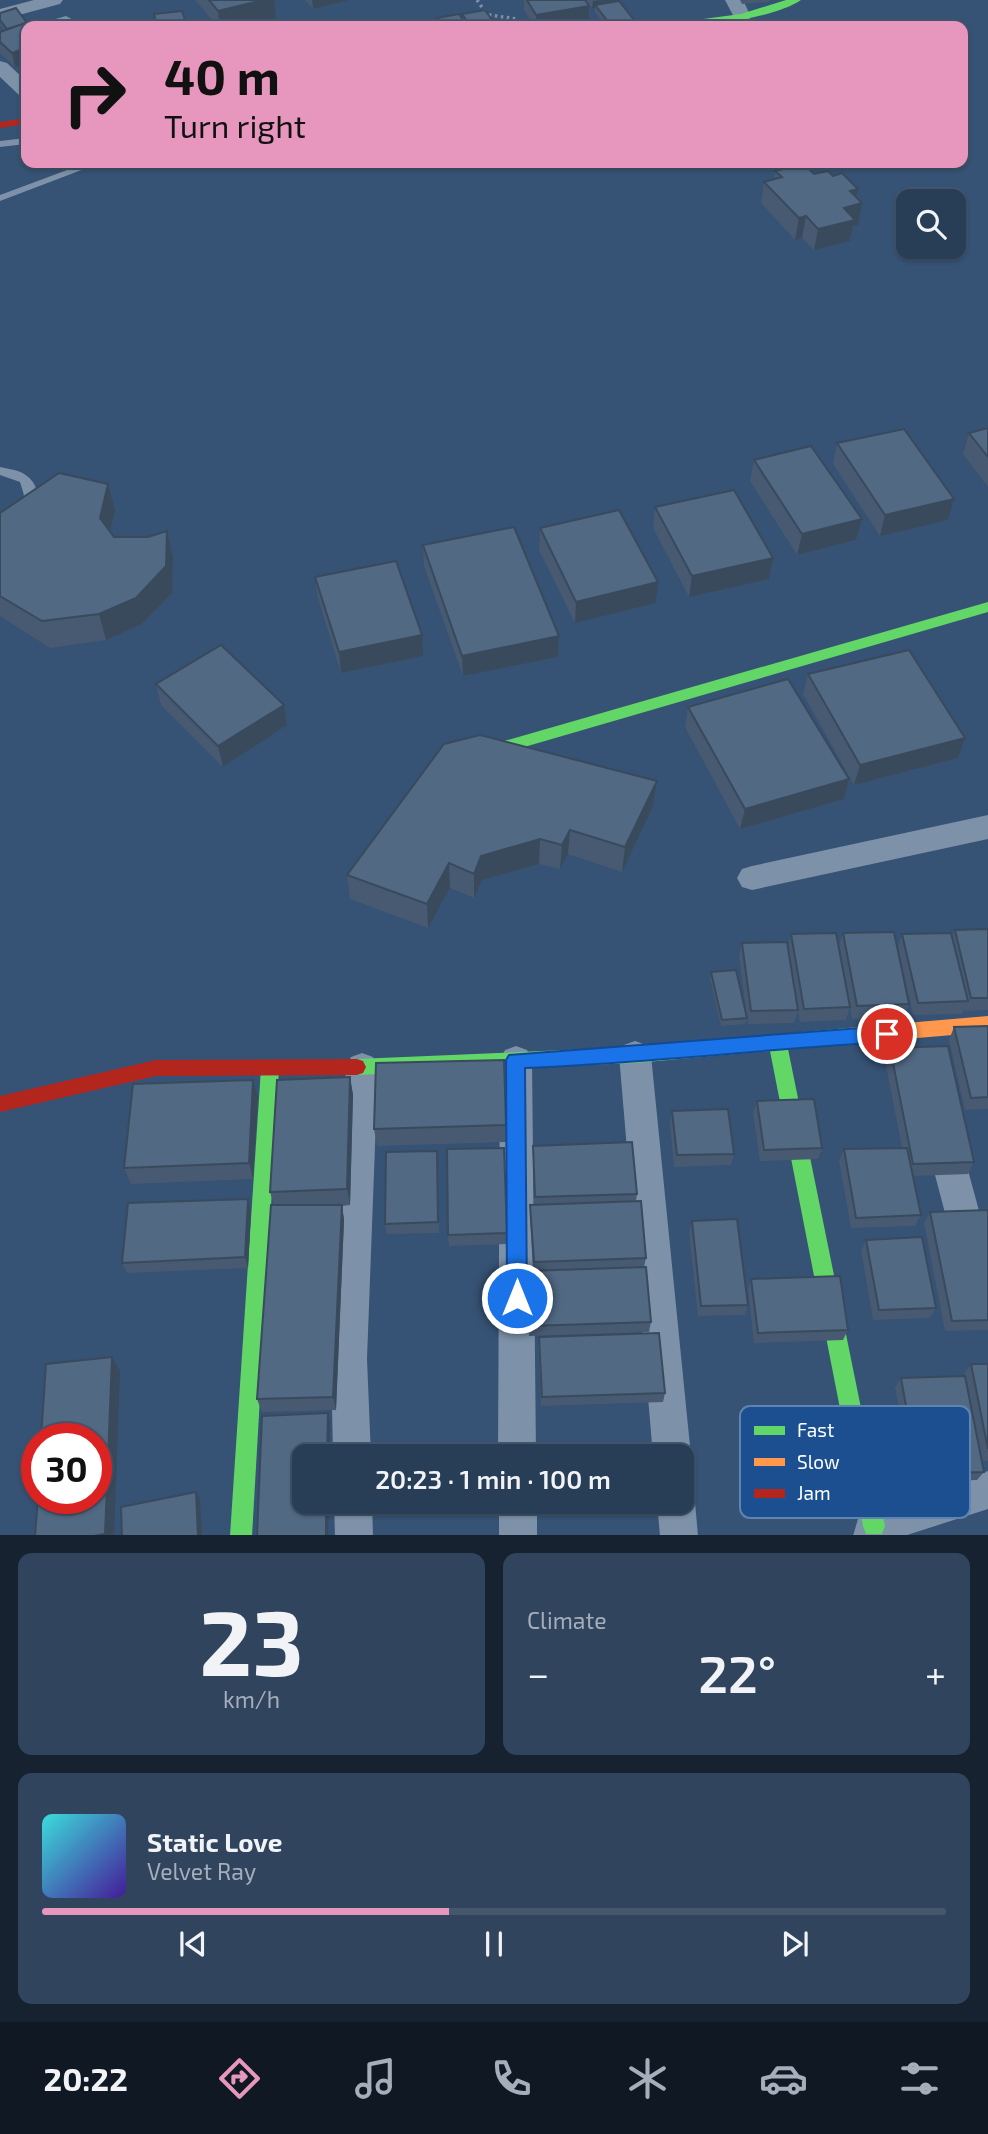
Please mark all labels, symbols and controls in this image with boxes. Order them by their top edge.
text: 40 m [164,46,280,105]
icon: right [49,49,140,140]
text: Turn right [164,106,306,144]
map controls [896,189,966,259]
button: search [896,189,966,259]
pin [857,1004,917,1064]
icon: arrive [868,1015,906,1053]
position arrow [480,1261,554,1335]
legend [740,1406,970,1518]
text: Fast [797,1418,834,1441]
speed limit sign: 30 [21,1423,112,1514]
text: Slow [797,1450,840,1473]
text: 20:23 · 1 min · 100 m [375,1463,611,1494]
text: Jam [797,1481,831,1504]
text: 23 [199,1585,304,1694]
text: Climate [527,1606,607,1634]
text: 22° [698,1641,776,1703]
text: − [527,1650,549,1696]
text: + [925,1650,946,1696]
text: km/h [223,1685,280,1713]
text: Static Love [147,1826,283,1857]
text: Velvet Ray [147,1857,256,1885]
icon: previous [174,1925,212,1963]
icon: pause [475,1925,513,1963]
icon: next [776,1925,814,1963]
icon: directions [215,2054,264,2103]
icon: music [351,2054,400,2103]
icon: phone [487,2054,536,2103]
icon: climate [623,2054,672,2103]
icon: car [759,2054,808,2103]
icon: filters [895,2054,944,2103]
text: 20:22 [44,2059,128,2097]

